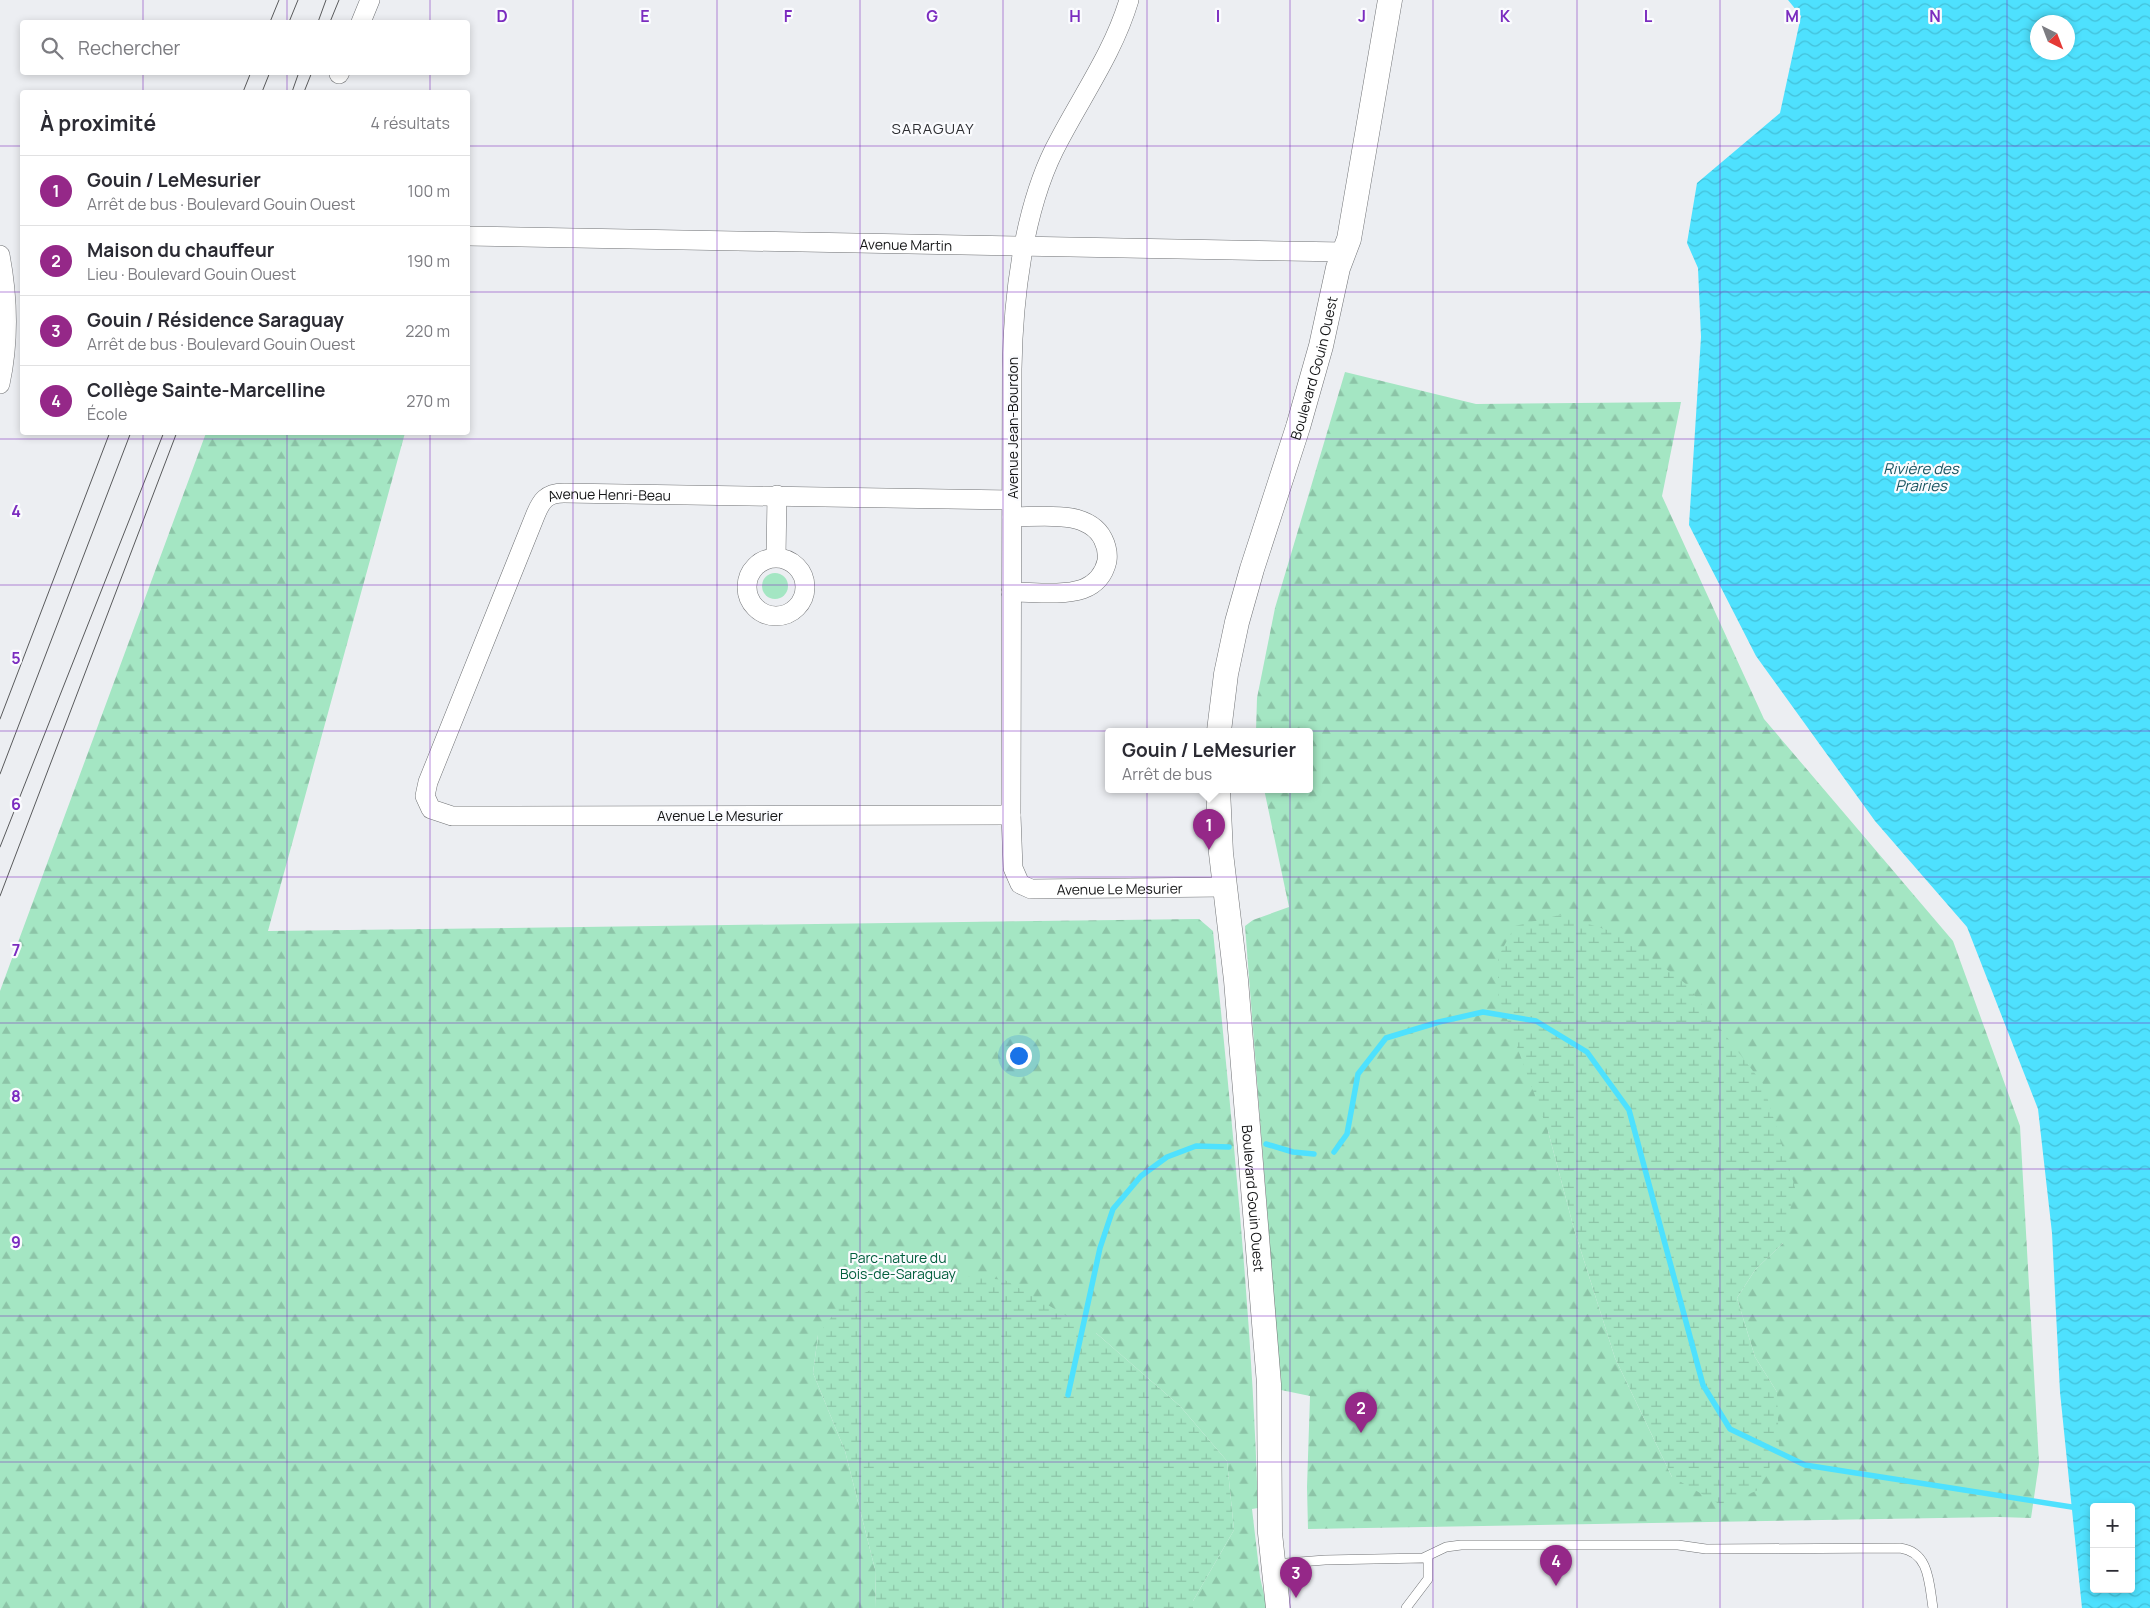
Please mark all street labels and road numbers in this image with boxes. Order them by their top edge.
street label: Avenue Martin [859,234,952,254]
street label: Boulevard Gouin Ouest [1285,294,1341,442]
street label: Avenue Jean-Bourdon [1003,357,1022,499]
street label: Avenue Henri-Beau [544,483,671,505]
street label: Avenue Le Mesurier [657,806,783,825]
street label: Avenue Le Mesurier [1057,878,1183,898]
street label: Boulevard Gouin Ouest [1238,1124,1269,1273]

